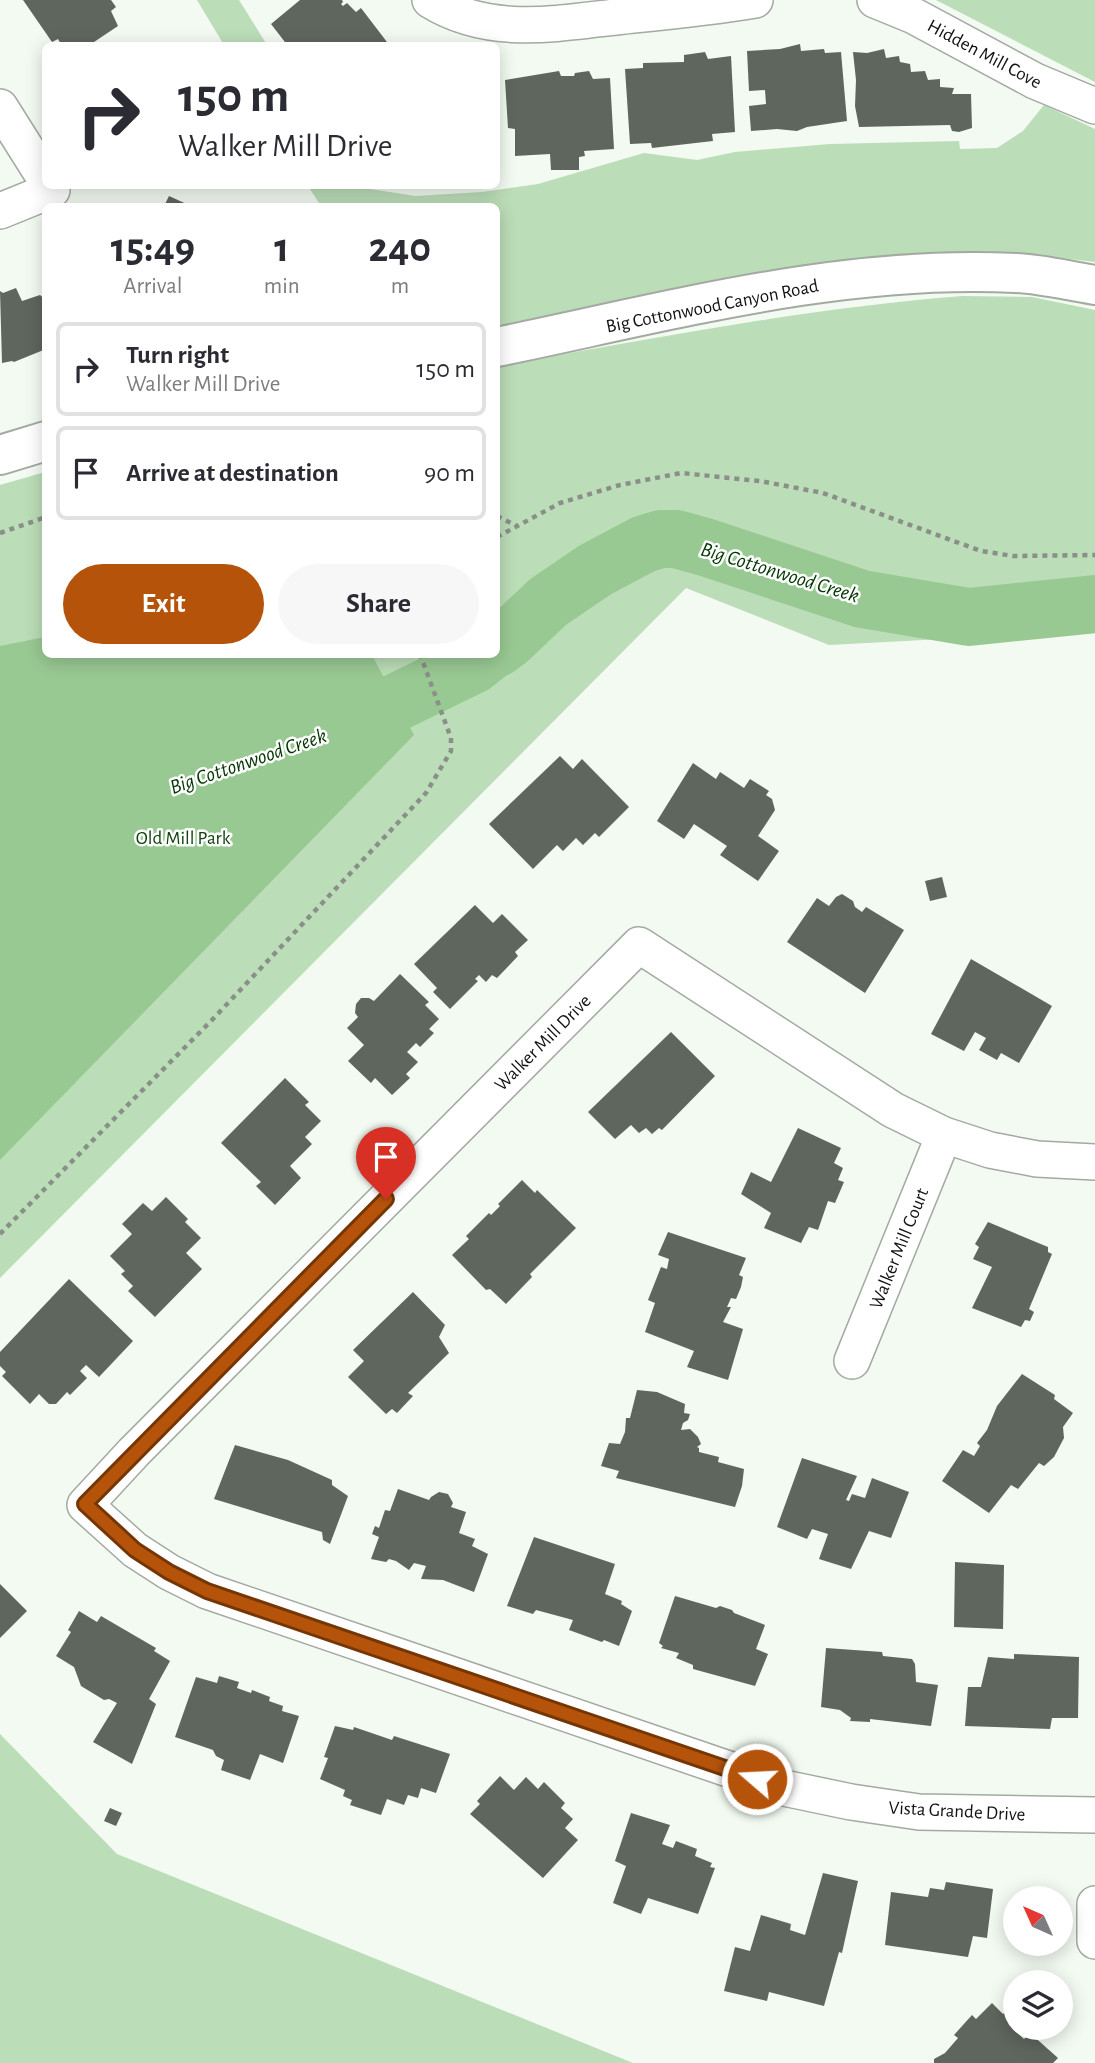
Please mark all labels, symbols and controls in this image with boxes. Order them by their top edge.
street label: Hidden Mill Cove [924,16,1044,92]
icon: right [63,70,154,161]
text: 150 m [178,72,289,121]
text: Walker Mill Drive [178,130,393,162]
text: 15:49 [111,227,195,269]
text: 1 [274,227,289,269]
text: 240 [368,227,431,269]
text: Arrival [123,275,182,298]
text: min [264,275,300,298]
text: m [391,275,409,298]
street label: Big Cottonwood Canyon Road [604,276,820,336]
text: Turn right [126,342,229,368]
icon: right [67,350,105,388]
text: 150 m [416,356,475,382]
text: Walker Mill Drive [126,373,280,396]
icon: arrive [67,454,105,492]
text: Arrive at destination [126,460,339,486]
text: 90 m [424,460,475,486]
water label: Big Cottonwood Creek [698,538,862,607]
button: Exit [63,564,264,644]
button: Share [278,564,479,644]
water label: Big Cottonwood Creek [167,725,329,798]
park label: Old Mill Park [136,829,231,848]
street label: Walker Mill Drive [491,991,595,1095]
pin [356,1127,416,1199]
icon: arrive [367,1138,405,1176]
street label: Walker Mill Court [867,1185,932,1312]
position arrow [720,1742,794,1816]
street label: Vista Grande Drive [888,1798,1026,1825]
north arrow [1003,1886,1073,1956]
map controls [1003,1886,1073,2040]
button: layers [1003,1970,1073,2040]

